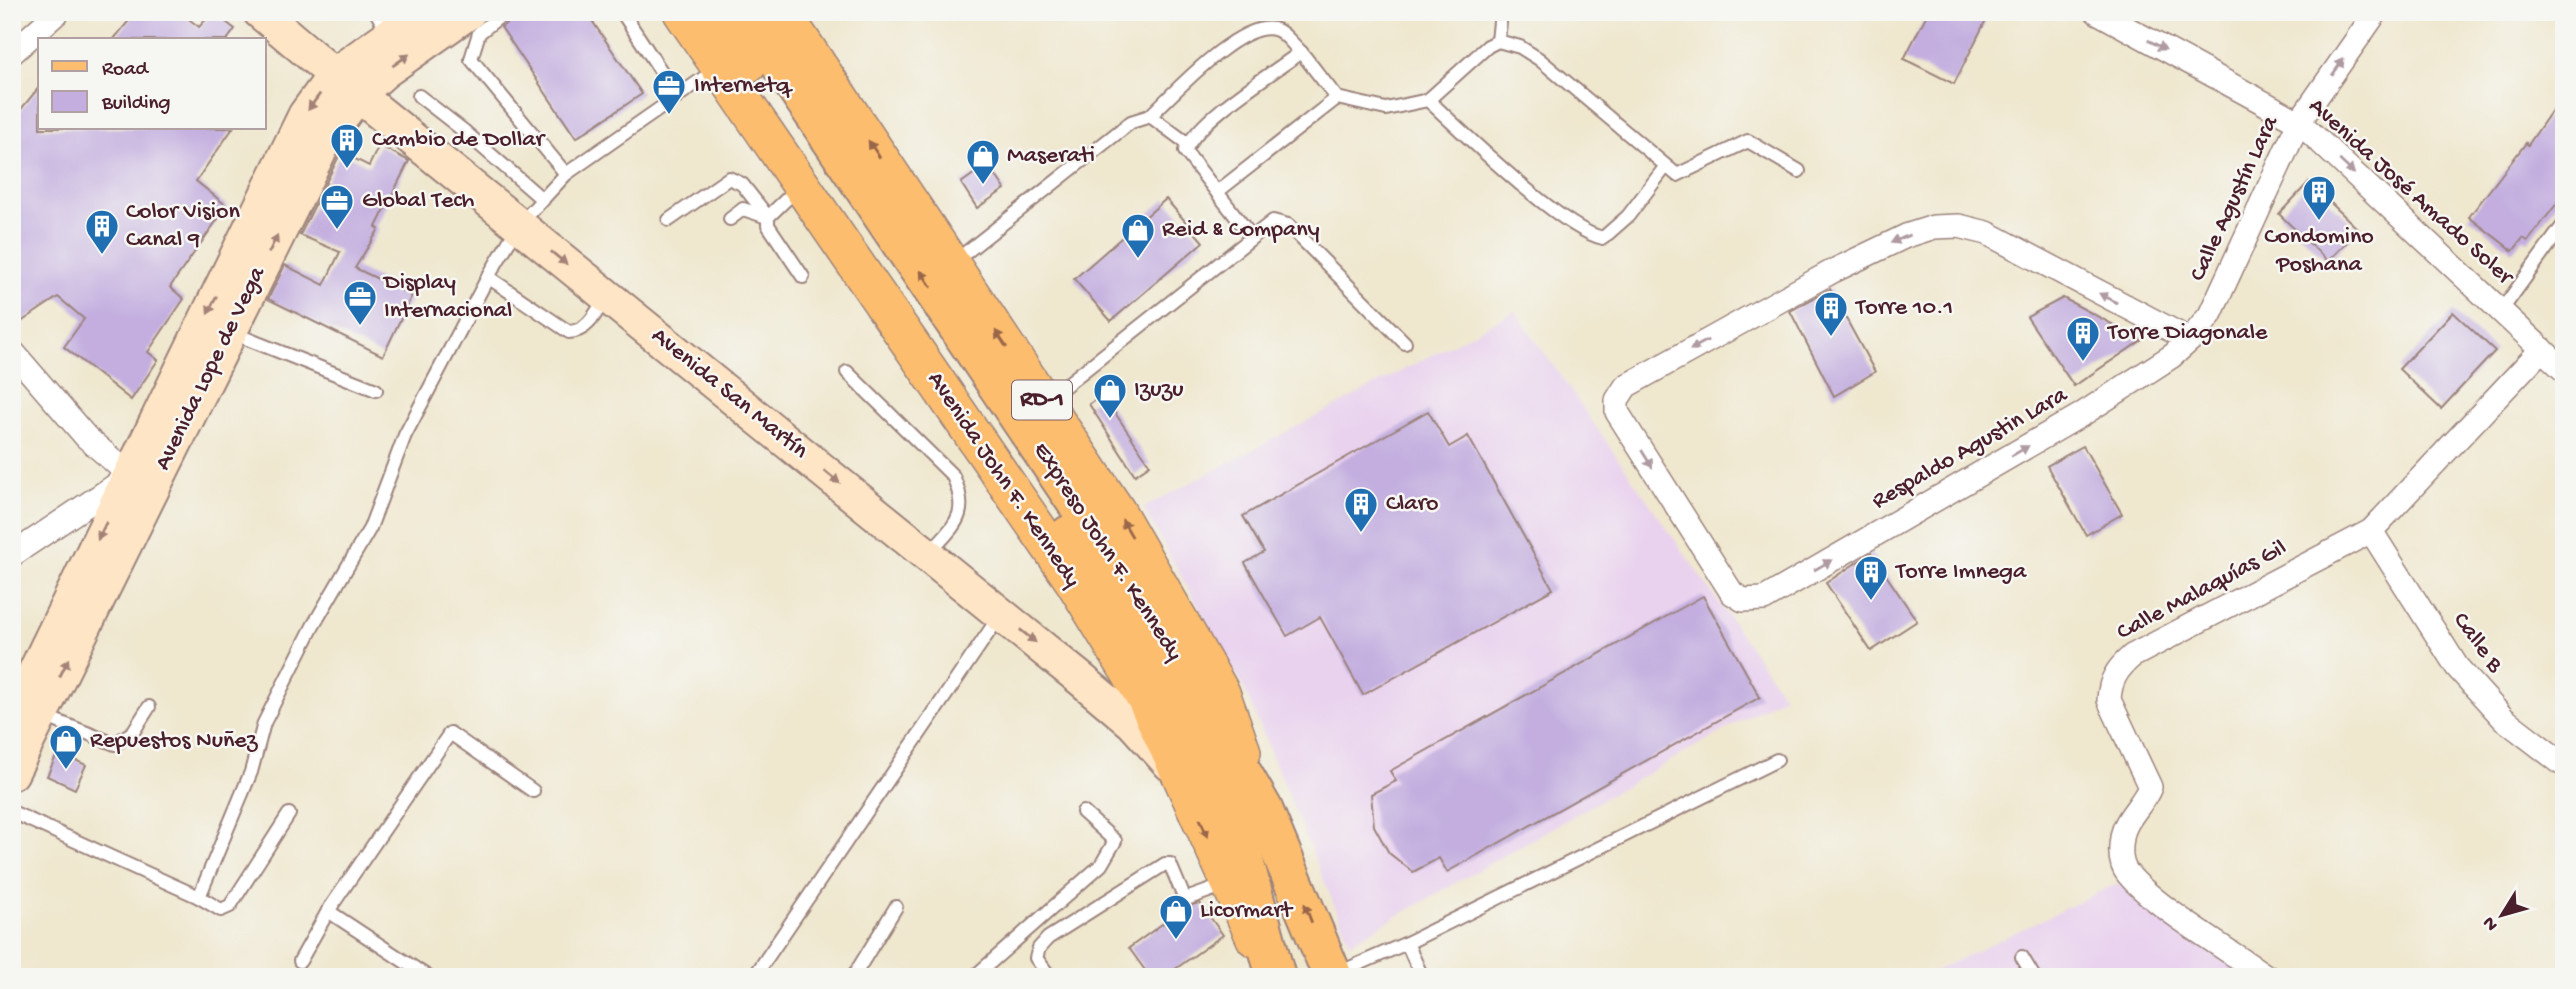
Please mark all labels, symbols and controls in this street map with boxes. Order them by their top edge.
legend [38,38,266,130]
one-way arrow [2147,39,2166,51]
one-way arrow [392,53,410,67]
text: Road [102,58,150,83]
one-way arrow [2331,58,2345,76]
office icon: Internetq [650,67,688,116]
place label: Internetq [694,72,793,101]
text: Building [101,92,171,117]
street label: Avenida José Amado Soler [2302,92,2520,293]
one-way arrow [308,93,322,111]
street label: Calle Agustín Lara [2184,111,2286,286]
building icon: Cambio de Dollar [328,121,366,170]
place label: Cambio de Dollar [372,126,547,155]
shop icon: Maserati [964,137,1002,186]
one-way arrow [868,140,881,159]
place label: Maserati [1007,142,1095,171]
one-way arrow [2338,158,2355,174]
building icon: Condomino Poshana [2300,173,2338,222]
office icon: Global Tech [318,182,356,231]
place label: Global Tech [362,187,475,216]
place label: Color Vision Canal 9 [126,198,240,255]
building icon: Color Vision Canal 9 [83,207,121,256]
shop icon: Reid & Company [1119,211,1157,260]
place label: Reid & Company [1162,216,1320,245]
place label: Condomino Poshana [2264,223,2374,280]
one-way arrow [268,234,279,254]
one-way arrow [1889,234,1910,245]
one-way arrow [550,250,568,265]
street label: Avenida Lope de Vega [149,262,273,475]
place label: Display Internacional [382,269,512,326]
one-way arrow [919,270,933,288]
office icon: Display Internacional [341,278,379,327]
building icon: Torre 10.1 [1812,289,1850,338]
one-way arrow [2097,293,2117,305]
place label: Torre 10.1 [1854,294,1953,323]
one-way arrow [207,295,218,315]
building icon: Torre Diagonale [2064,314,2102,363]
place label: Torre Diagonale [2106,319,2268,348]
street label: Avenida San Martín [645,322,814,466]
one-way arrow [994,329,1007,349]
one-way arrow [1689,339,1708,351]
street label: Avenida John F. Kennedy [920,367,1086,594]
shop icon: Izuzu [1091,371,1129,420]
place label: Izuzu [1134,376,1183,405]
road number: RD-1 [1012,380,1072,420]
street label: Respaldo Agustin Lara [1867,381,2073,517]
street label: Expreso John F. Kennedy [1026,437,1189,667]
one-way arrow [2010,445,2029,457]
one-way arrow [1641,449,1654,469]
one-way arrow [822,470,840,485]
building icon: Claro [1342,485,1380,534]
place label: Claro [1386,490,1439,519]
one-way arrow [1120,519,1133,538]
one-way arrow [96,521,108,541]
street label: Calle Malaquías Gil [2112,534,2292,648]
building icon: Torre Imnega [1852,553,1890,602]
place label: Torre Imnega [1894,558,2027,587]
one-way arrow [1813,559,1832,571]
street label: Calle B [2446,607,2509,679]
one-way arrow [1019,628,1036,643]
one-way arrow [58,657,70,678]
shop icon: Repuestos Nuñez [47,722,85,771]
place label: Repuestos Nuñez [90,727,259,756]
one-way arrow [1198,818,1210,838]
north arrow [2468,880,2538,950]
shop icon: Licormart [1157,892,1195,941]
place label: Licormart [1200,897,1294,926]
one-way arrow [1302,903,1313,924]
text: N [2478,911,2504,935]

